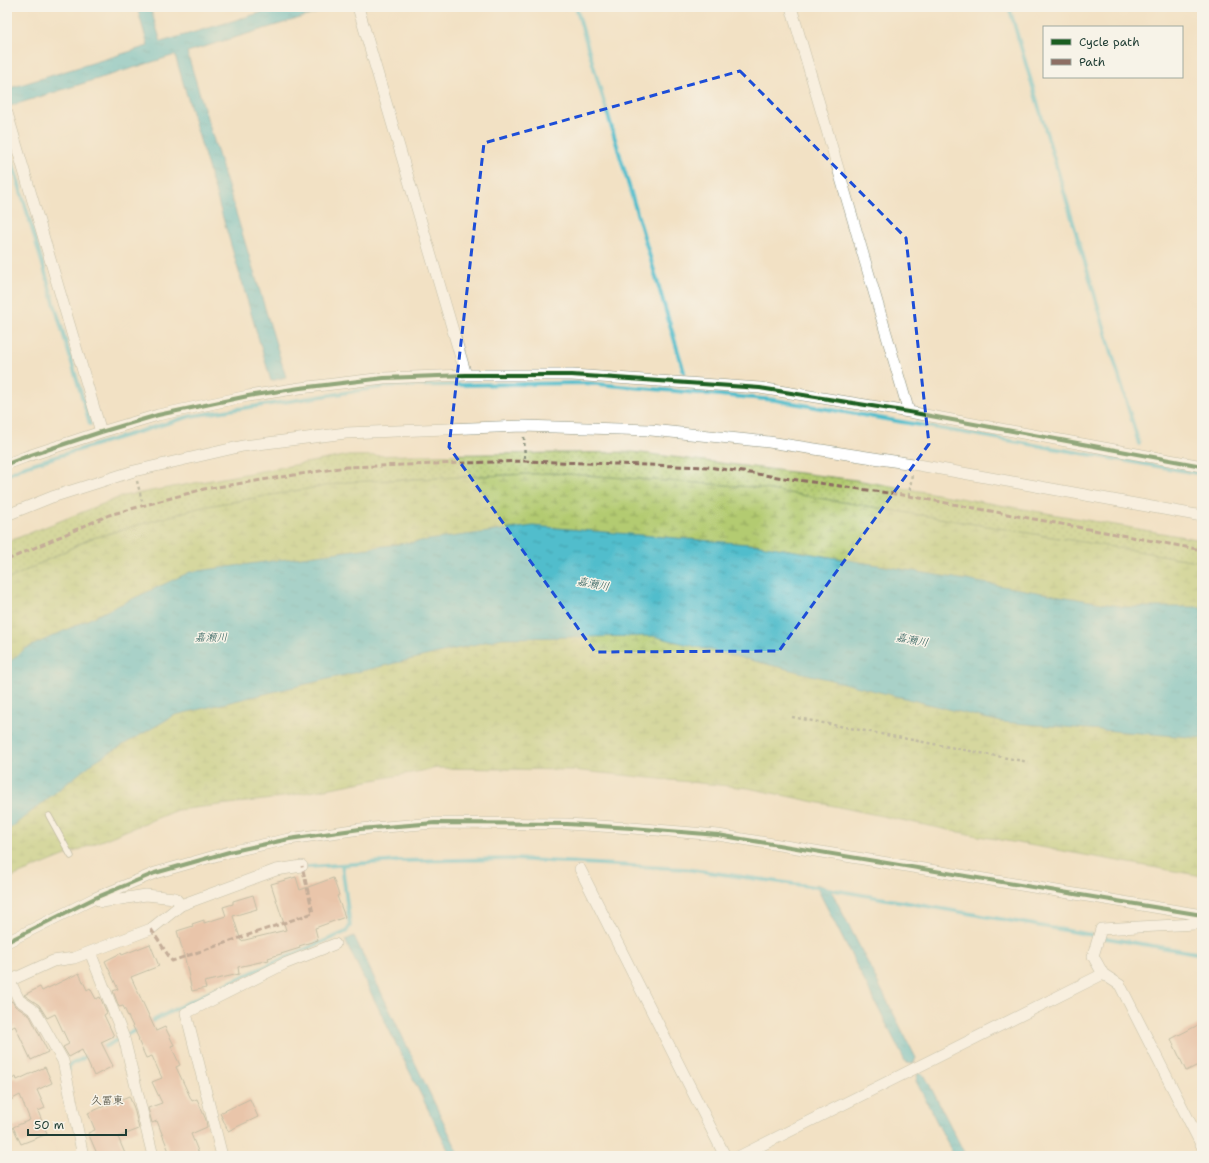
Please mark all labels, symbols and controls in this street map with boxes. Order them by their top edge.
legend [1043,26,1183,78]
text: Cycle path [1079,34,1140,50]
text: Path [1079,54,1105,70]
water label: 嘉瀬川 [575,574,611,594]
water label: 嘉瀬川 [195,630,228,645]
water label: 嘉瀬川 [894,630,930,650]
district label: 久冨東 [91,1093,124,1108]
scale bar [28,1111,126,1137]
text: 50 m [34,1117,64,1133]

